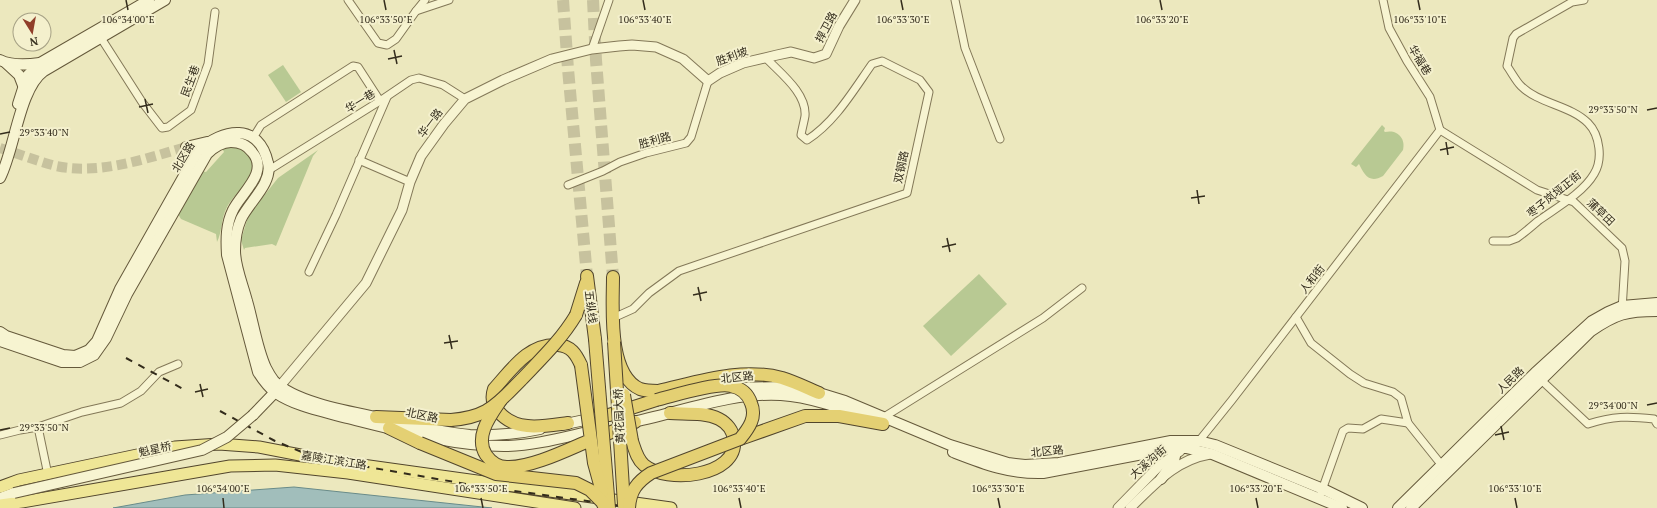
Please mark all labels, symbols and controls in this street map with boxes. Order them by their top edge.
street label: 捍卫路 [812,9,840,45]
north arrow [12,12,52,52]
text: 106°34'00"E [101,13,155,26]
text: 106°33'50"E [359,13,413,26]
text: 106°33'40"E [618,13,672,26]
text: 106°33'30"E [876,13,930,26]
text: 106°33'20"E [1135,13,1189,26]
text: 106°33'10"E [1393,13,1447,26]
text: N [28,34,39,50]
street label: 华福巷 [1406,42,1434,78]
street label: 胜利坡 [714,44,750,68]
street label: 民生巷 [178,63,202,99]
street label: 华一巷 [342,86,378,116]
text: 29°33'50"N [1588,103,1638,116]
street label: 华一路 [414,106,446,140]
text: 29°33'40"N [19,126,69,139]
street label: 胜利路 [637,129,673,151]
street label: 北区路 [169,139,197,175]
street label: 双钢路 [891,149,911,185]
street label: 枣子岚垭正街 [1524,168,1584,220]
street label: 蒲草田 [1584,196,1618,228]
street label: 人和街 [1296,262,1328,296]
street label: 五纵线 [582,290,600,324]
street label: 人民路 [1493,364,1527,396]
street label: 北区路 [720,368,754,386]
street label: 黄花园大桥 [611,388,627,444]
text: 29°34'00"N [1588,399,1638,412]
street label: 北区路 [404,405,440,425]
text: 29°33'50"N [19,421,69,434]
street label: 魁星桥 [137,438,173,460]
street label: 北区路 [1030,442,1064,460]
street label: 大溪沟街 [1127,442,1169,482]
street label: 嘉陵江滨江路 [300,448,368,472]
text: 106°34'00"E [196,482,250,495]
text: 106°33'50"E [454,482,508,495]
text: 106°33'40"E [712,482,766,495]
text: 106°33'30"E [971,482,1025,495]
text: 106°33'20"E [1229,482,1283,495]
text: 106°33'10"E [1488,482,1542,495]

